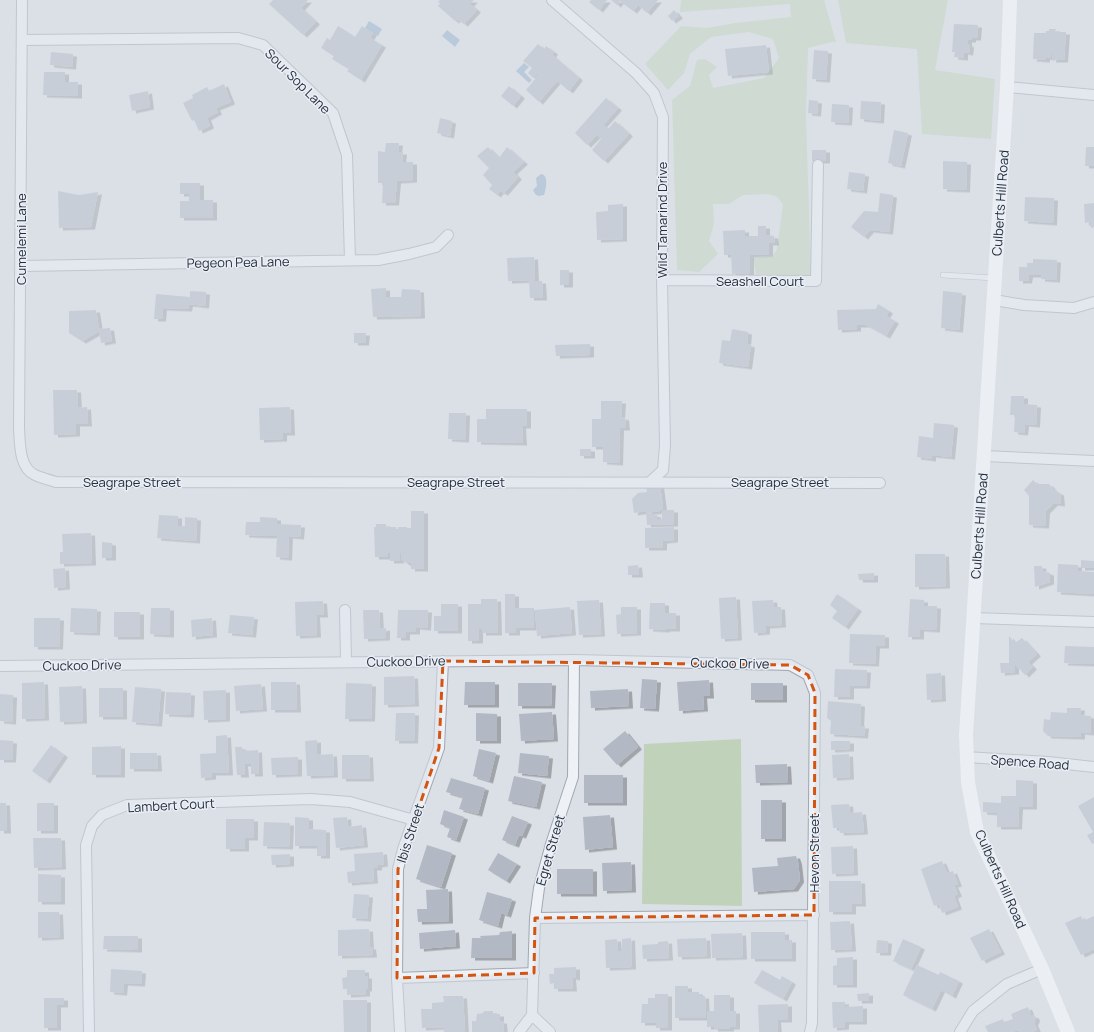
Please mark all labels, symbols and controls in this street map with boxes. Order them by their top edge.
street label: Sour Sop Lane [261,44,335,118]
street label: Culberts Hill Road [987,149,1013,257]
street label: Wild Tamarind Drive [653,161,671,278]
street label: Cumelemi Lane [12,193,30,285]
street label: Pegeon Pea Lane [186,252,290,272]
street label: Seashell Court [716,272,804,290]
street label: Culberts Hill Road [966,472,992,580]
street label: Seagrape Street [83,473,181,491]
street label: Seagrape Street [407,473,505,491]
street label: Seagrape Street [731,473,829,491]
street label: Cuckoo Drive [366,651,446,671]
street label: Cuckoo Drive [690,653,770,673]
street label: Cuckoo Drive [42,655,122,675]
street label: Spence Road [990,750,1070,774]
street label: Lambert Court [127,794,215,816]
street label: Ibis Street [392,801,428,865]
street label: Egret Street [531,812,569,888]
street label: Hevon Street [805,814,823,892]
street label: Culberts Hill Road [971,827,1031,931]

